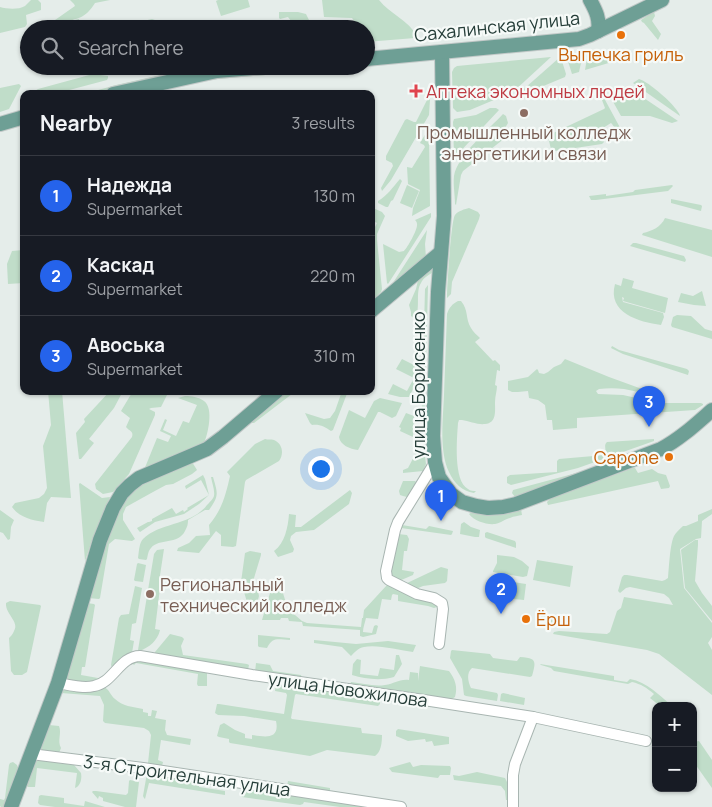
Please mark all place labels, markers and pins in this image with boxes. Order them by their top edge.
marker: Выпечка гриль [615,29,627,41]
place label: Выпечка гриль [558,42,684,66]
place label: Аптека экономных людей [426,79,645,103]
marker: Аптека экономных людей [410,85,422,97]
marker: Промышленный колледж энергетики и связи [518,107,530,119]
place label: Промышленный колледж энергетики и связи [417,120,631,165]
pin: 3 [633,386,665,427]
place label: Capone [594,445,659,469]
marker: Capone [663,451,675,463]
pin: 1 [425,480,457,521]
place label: Региональный технический колледж [160,572,347,617]
pin: 2 [485,573,517,614]
marker: Региональный технический колледж [144,588,156,600]
place label: Ёрш [536,607,571,631]
marker: Ёрш [520,613,532,625]

